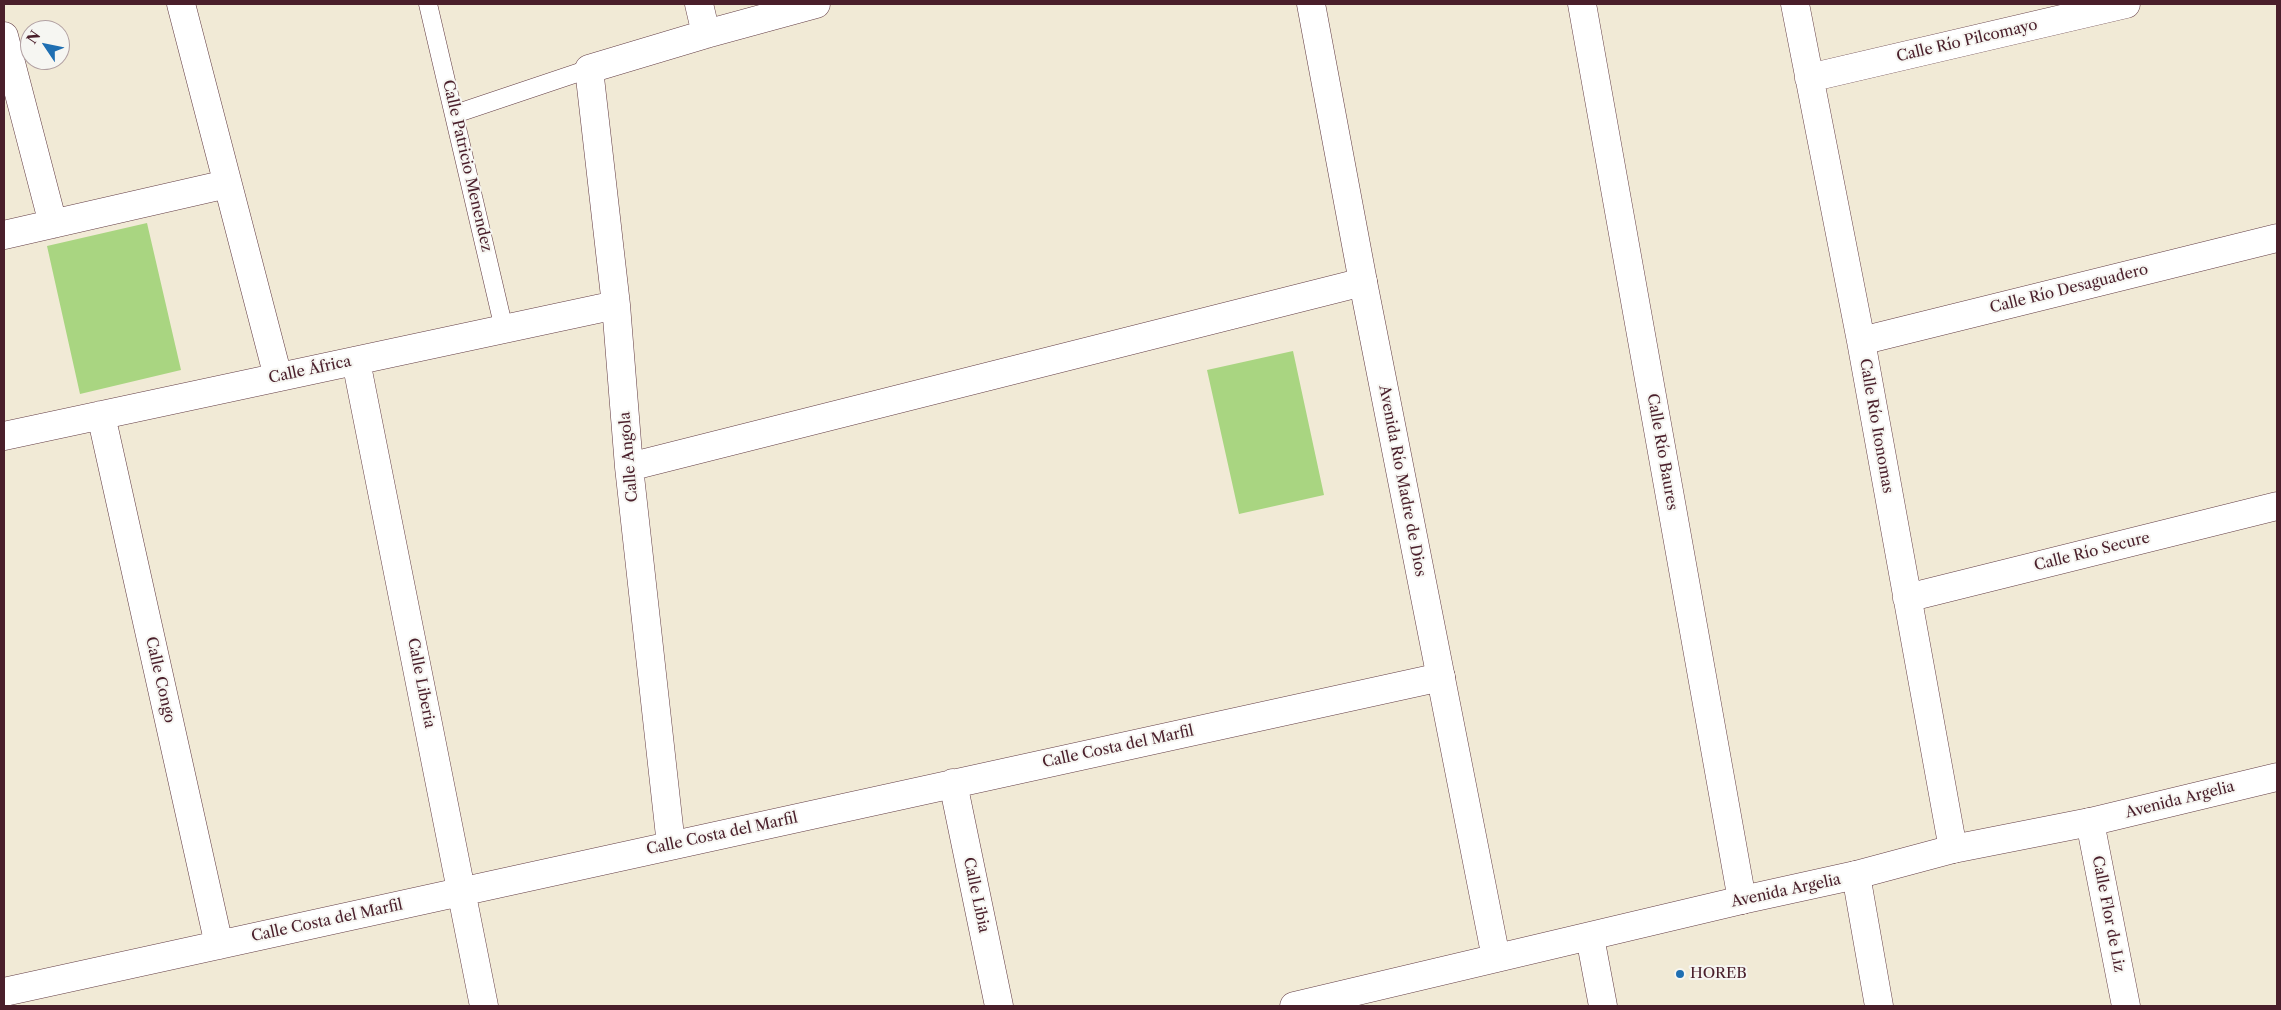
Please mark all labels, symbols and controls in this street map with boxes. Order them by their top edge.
street label: Calle Río Pilcomayo [1895,16,2039,66]
north arrow [20,20,70,70]
text: N [23,27,44,47]
street label: Calle Patricio Menendez [438,78,496,254]
street label: Calle Río Desaguadero [1988,261,2150,317]
street label: Calle África [267,352,353,388]
street label: Calle Río Itonomas [1855,357,1897,495]
street label: Avenida Río Madre de Dios [1375,384,1429,578]
street label: Calle Río Baures [1643,392,1681,512]
street label: Calle Angola [616,411,642,503]
street label: Calle Río Secure [2032,529,2152,575]
street label: Calle Congo [141,635,179,725]
street label: Calle Liberia [403,636,439,730]
street label: Calle Costa del Marfil [1041,722,1195,772]
street label: Avenida Argelia [2124,778,2236,822]
street label: Calle Costa del Marfil [645,809,799,859]
street label: Calle Flor de Liz [2088,854,2128,974]
street label: Calle Libia [959,856,993,934]
street label: Avenida Argelia [1729,871,1843,911]
street label: Calle Costa del Marfil [250,896,404,946]
place label: HOREB [1690,965,1747,983]
marker: HOREB [1674,968,1686,980]

